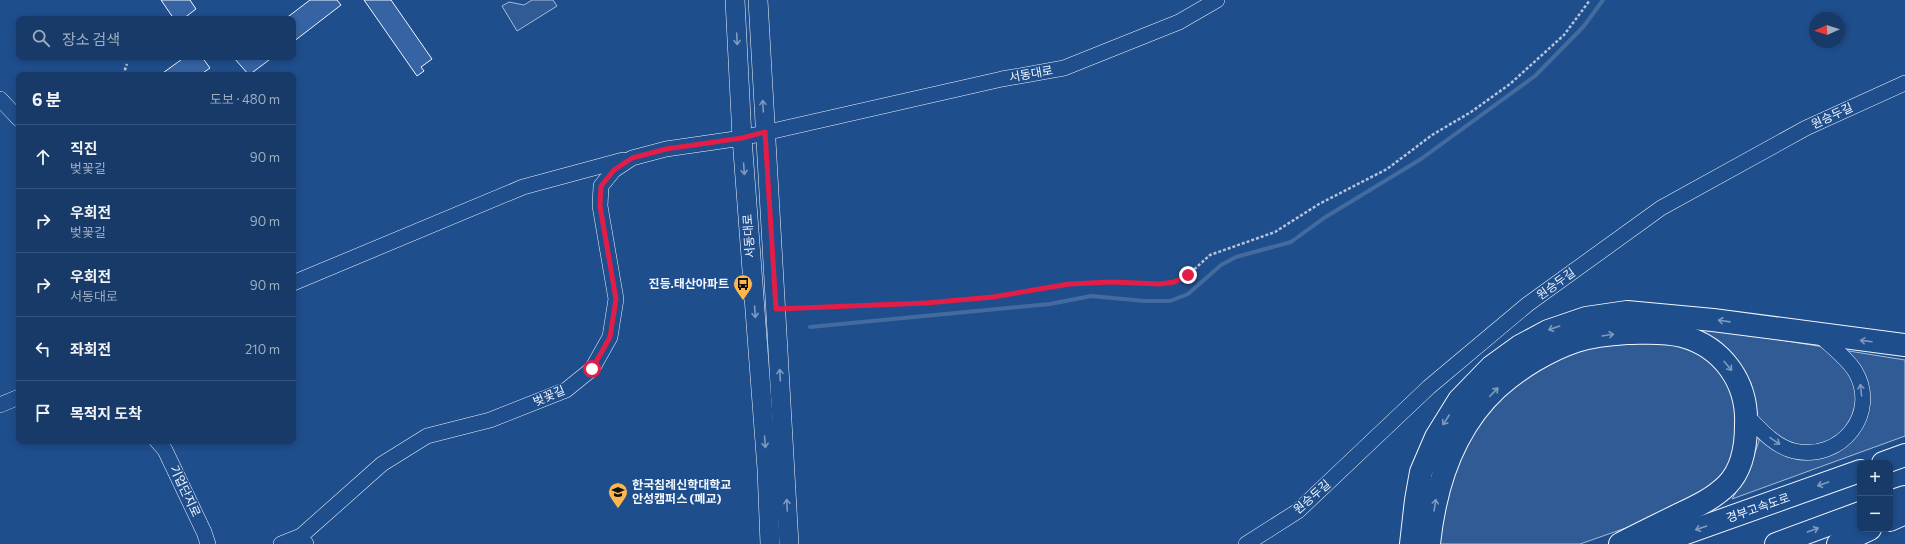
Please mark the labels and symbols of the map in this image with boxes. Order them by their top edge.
north arrow [1809,12,1845,48]
one-way arrow [733,32,740,45]
street label: 서동대로 [1008,62,1054,84]
street label: 원승두길 [1809,99,1855,131]
one-way arrow [760,100,767,113]
one-way arrow [741,162,748,175]
street label: 서동대로 [739,214,757,259]
street label: 원승두길 [1533,265,1577,302]
route end [1179,266,1197,284]
bus stop icon: 진등.태산아파트 [732,273,754,301]
place label: 진등.태산아파트 [649,276,729,290]
one-way arrow [752,305,759,318]
one-way arrow [1718,317,1731,325]
one-way arrow [1549,325,1561,333]
one-way arrow [1601,331,1614,339]
one-way arrow [1860,337,1873,344]
route start [583,360,601,378]
one-way arrow [1723,361,1732,371]
one-way arrow [776,369,784,382]
street label: 벚꽃길 [531,382,567,408]
one-way arrow [1857,384,1865,397]
one-way arrow [1489,387,1498,397]
one-way arrow [1442,414,1450,426]
one-way arrow [762,435,769,448]
one-way arrow [1769,437,1780,445]
street label: 기업단지로 [168,463,204,519]
street label: 원승두길 [1290,476,1333,516]
place label: 한국침례신학대학교 안성캠퍼스 (폐교) [632,477,731,505]
school or university icon: 한국침례신학대학교 안성캠퍼스 (폐교) [607,481,629,509]
one-way arrow [1818,481,1830,489]
street label: 경부고속도로 [1724,490,1791,524]
one-way arrow [783,499,791,512]
one-way arrow [1431,499,1439,512]
one-way arrow [1694,525,1707,532]
one-way arrow [1807,526,1819,534]

